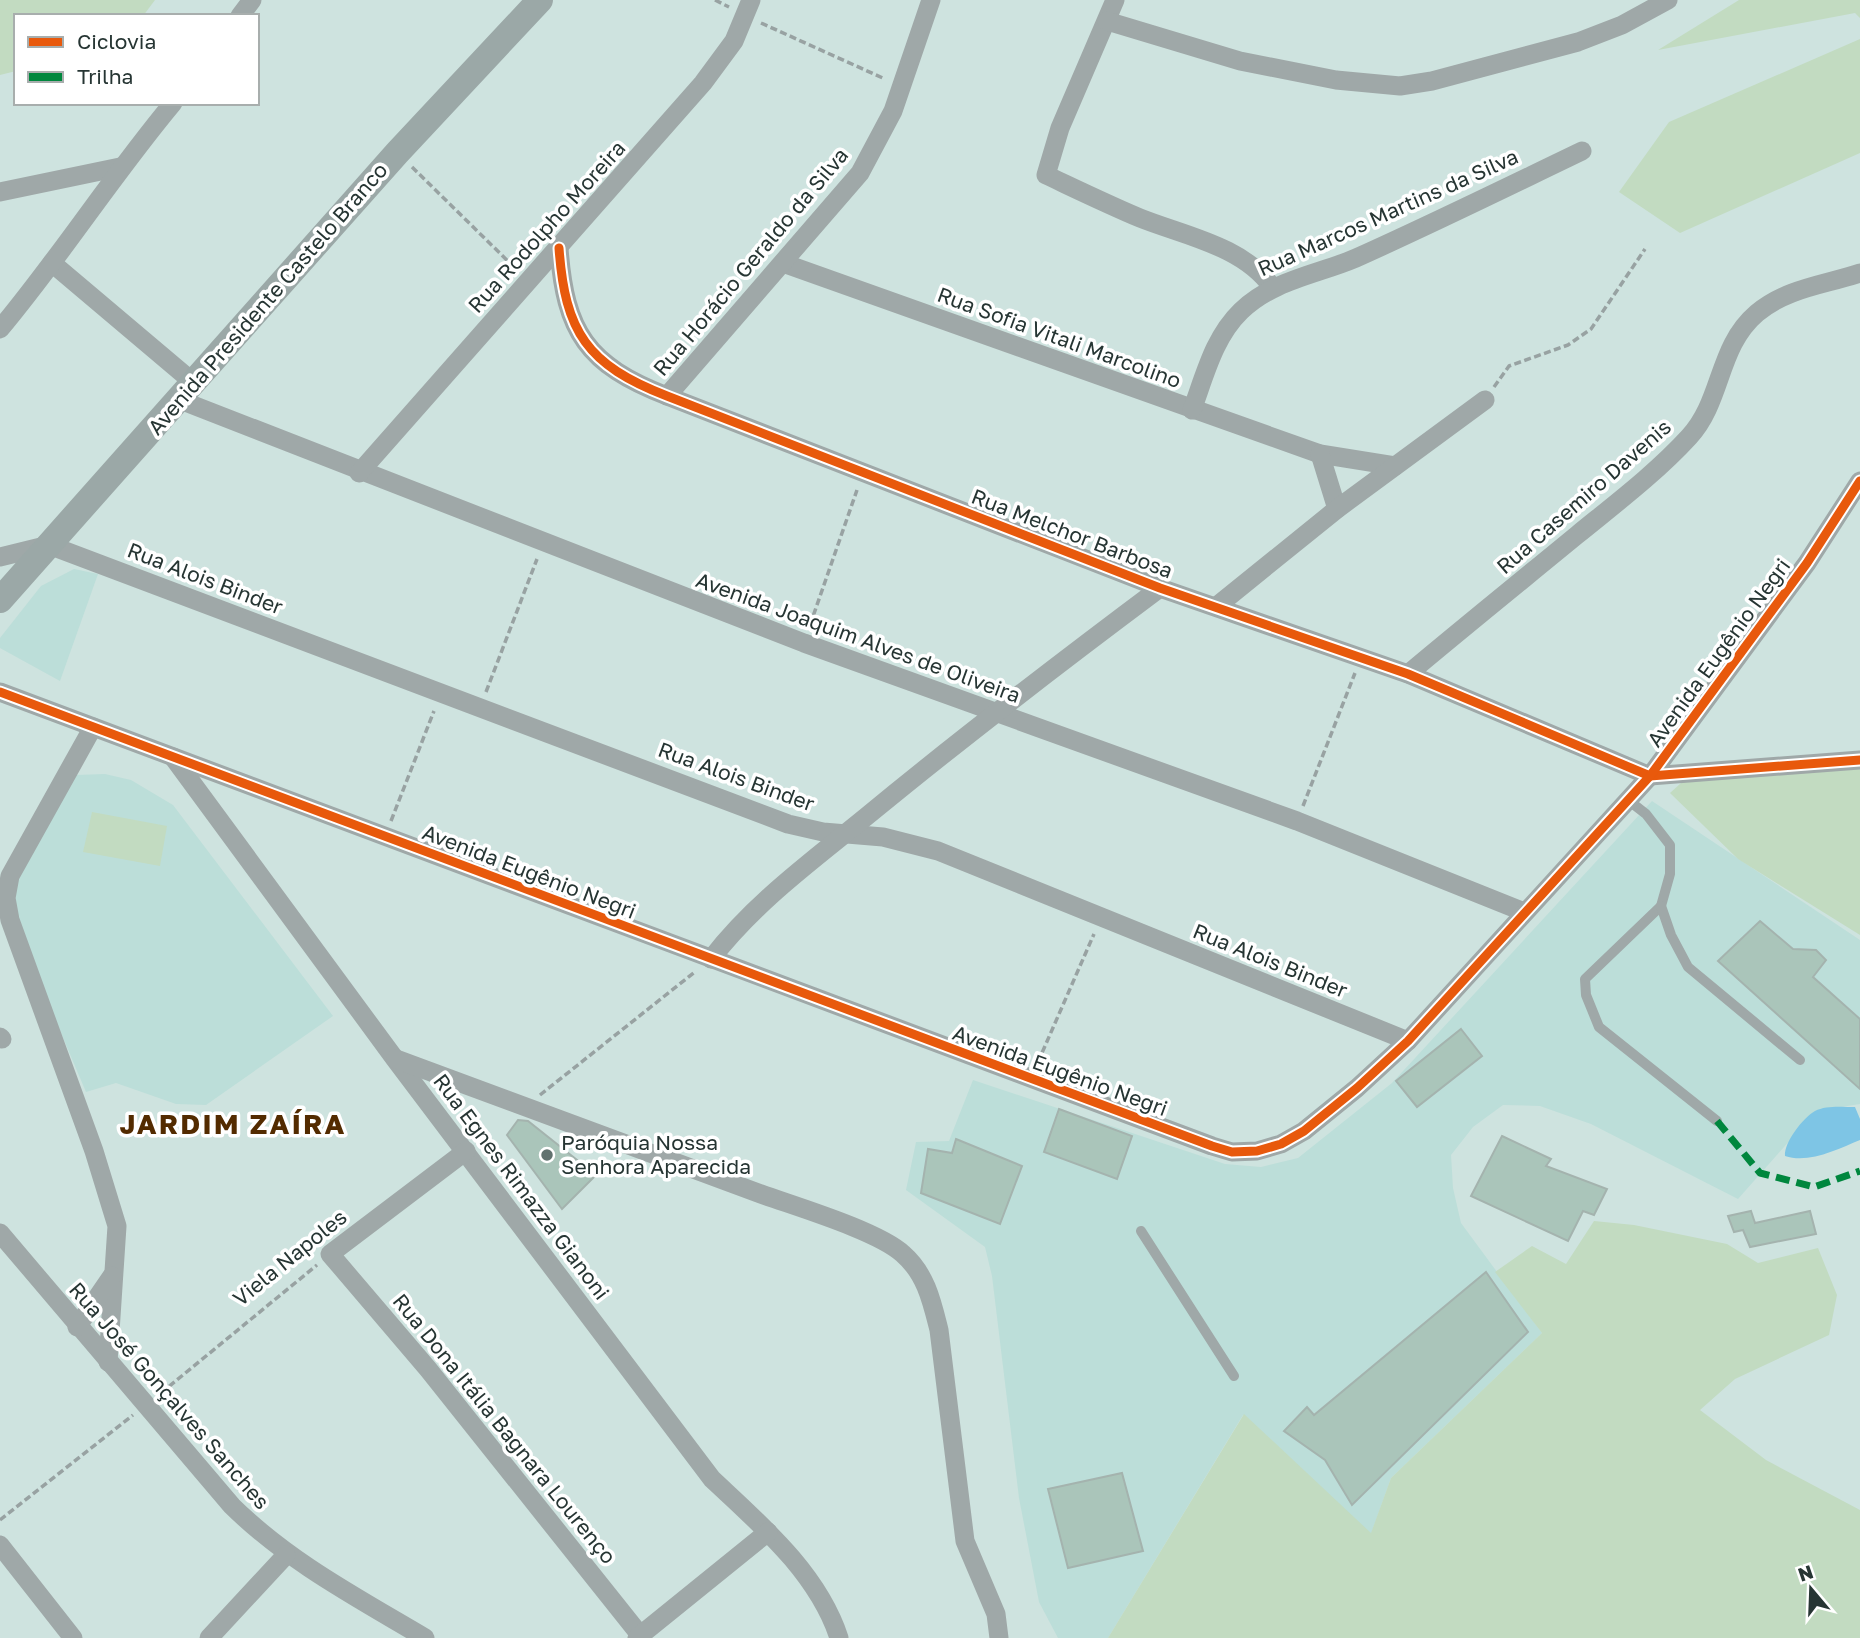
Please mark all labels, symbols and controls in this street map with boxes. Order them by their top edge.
legend [14,14,259,105]
text: Ciclovia [77,28,156,54]
text: Trilha [77,63,133,89]
street label: Rua Rodolpho Moreira [462,135,630,318]
street label: Rua Horácio Geraldo da Silva [647,142,853,381]
street label: Rua Marcos Martins da Silva [1253,143,1522,281]
street label: Avenida Presidente Castelo Branco [142,157,393,440]
street label: Rua Sofia Vitali Marcolino [934,281,1185,393]
street label: Rua Casemiro Davenis [1491,413,1676,579]
street label: Rua Melchor Barbosa [968,483,1177,583]
street label: Rua Alois Binder [124,536,287,620]
street label: Avenida Eugênio Negri [1641,553,1795,752]
street label: Avenida Joaquim Alves de Oliveira [693,566,1024,708]
street label: Rua Alois Binder [655,736,818,816]
street label: Avenida Eugênio Negri [419,818,640,924]
street label: Rua Alois Binder [1189,917,1351,1003]
street label: Avenida Eugênio Negri [949,1019,1171,1121]
street label: Rua Egnes Rimazza Gianoni [428,1068,615,1304]
district label: JARDIM ZAÍRA [120,1107,346,1140]
place label: Paróquia Nossa Senhora Aparecida [561,1129,751,1179]
marker: Paróquia Nossa Senhora Aparecida [539,1147,555,1163]
street label: Viela Napoles [227,1203,352,1311]
street label: Rua José Gonçalves Sanches [64,1277,275,1514]
street label: Rua Dona Itália Bagnara Lourenço [388,1288,622,1569]
north arrow [1776,1554,1846,1624]
text: N [1795,1559,1816,1586]

